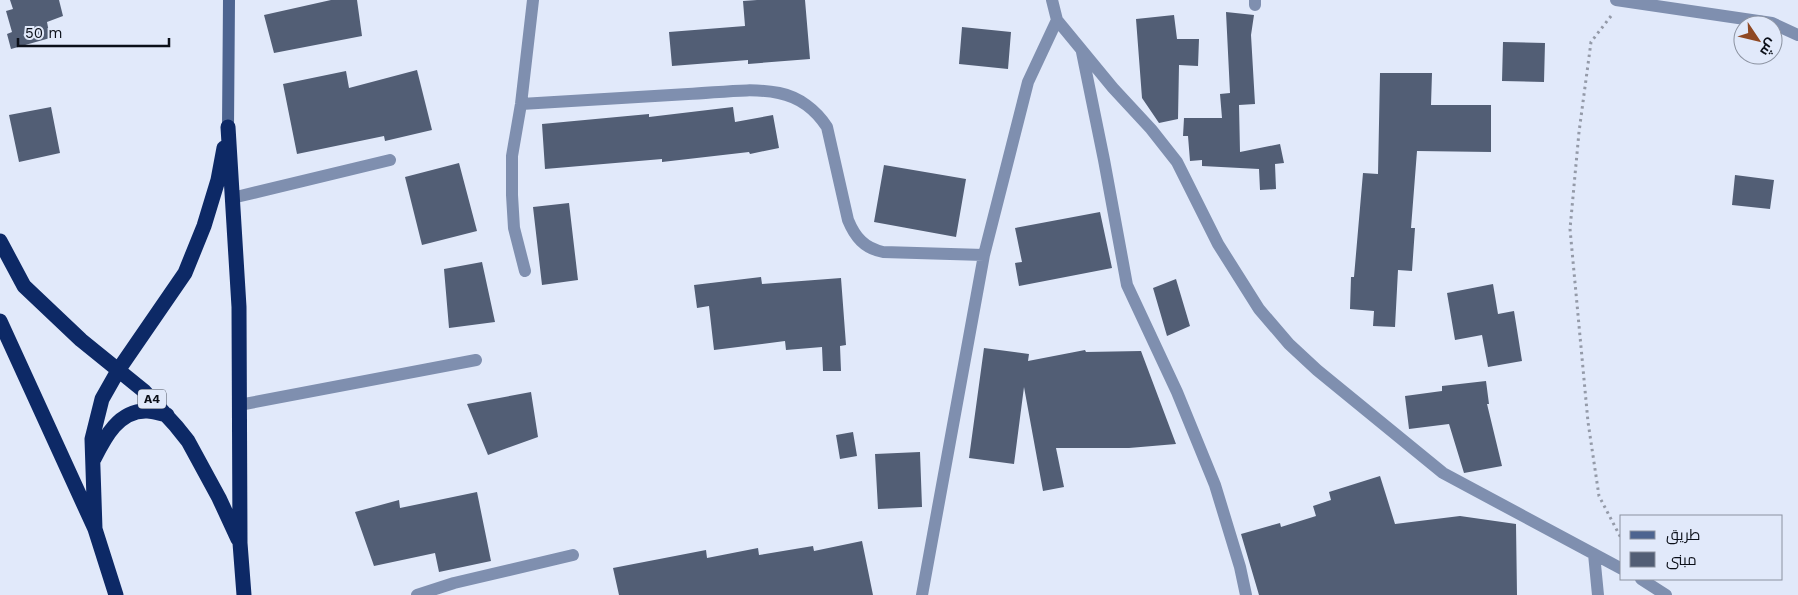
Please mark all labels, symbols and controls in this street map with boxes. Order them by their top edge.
scale bar [18,15,169,47]
north arrow [1733,15,1783,65]
text: 50 m [25,24,62,42]
text: ش [1756,35,1780,59]
road number: A4 [138,389,166,408]
legend [1620,515,1783,580]
text: طريق [1666,526,1700,545]
text: مبنى [1666,551,1697,570]

